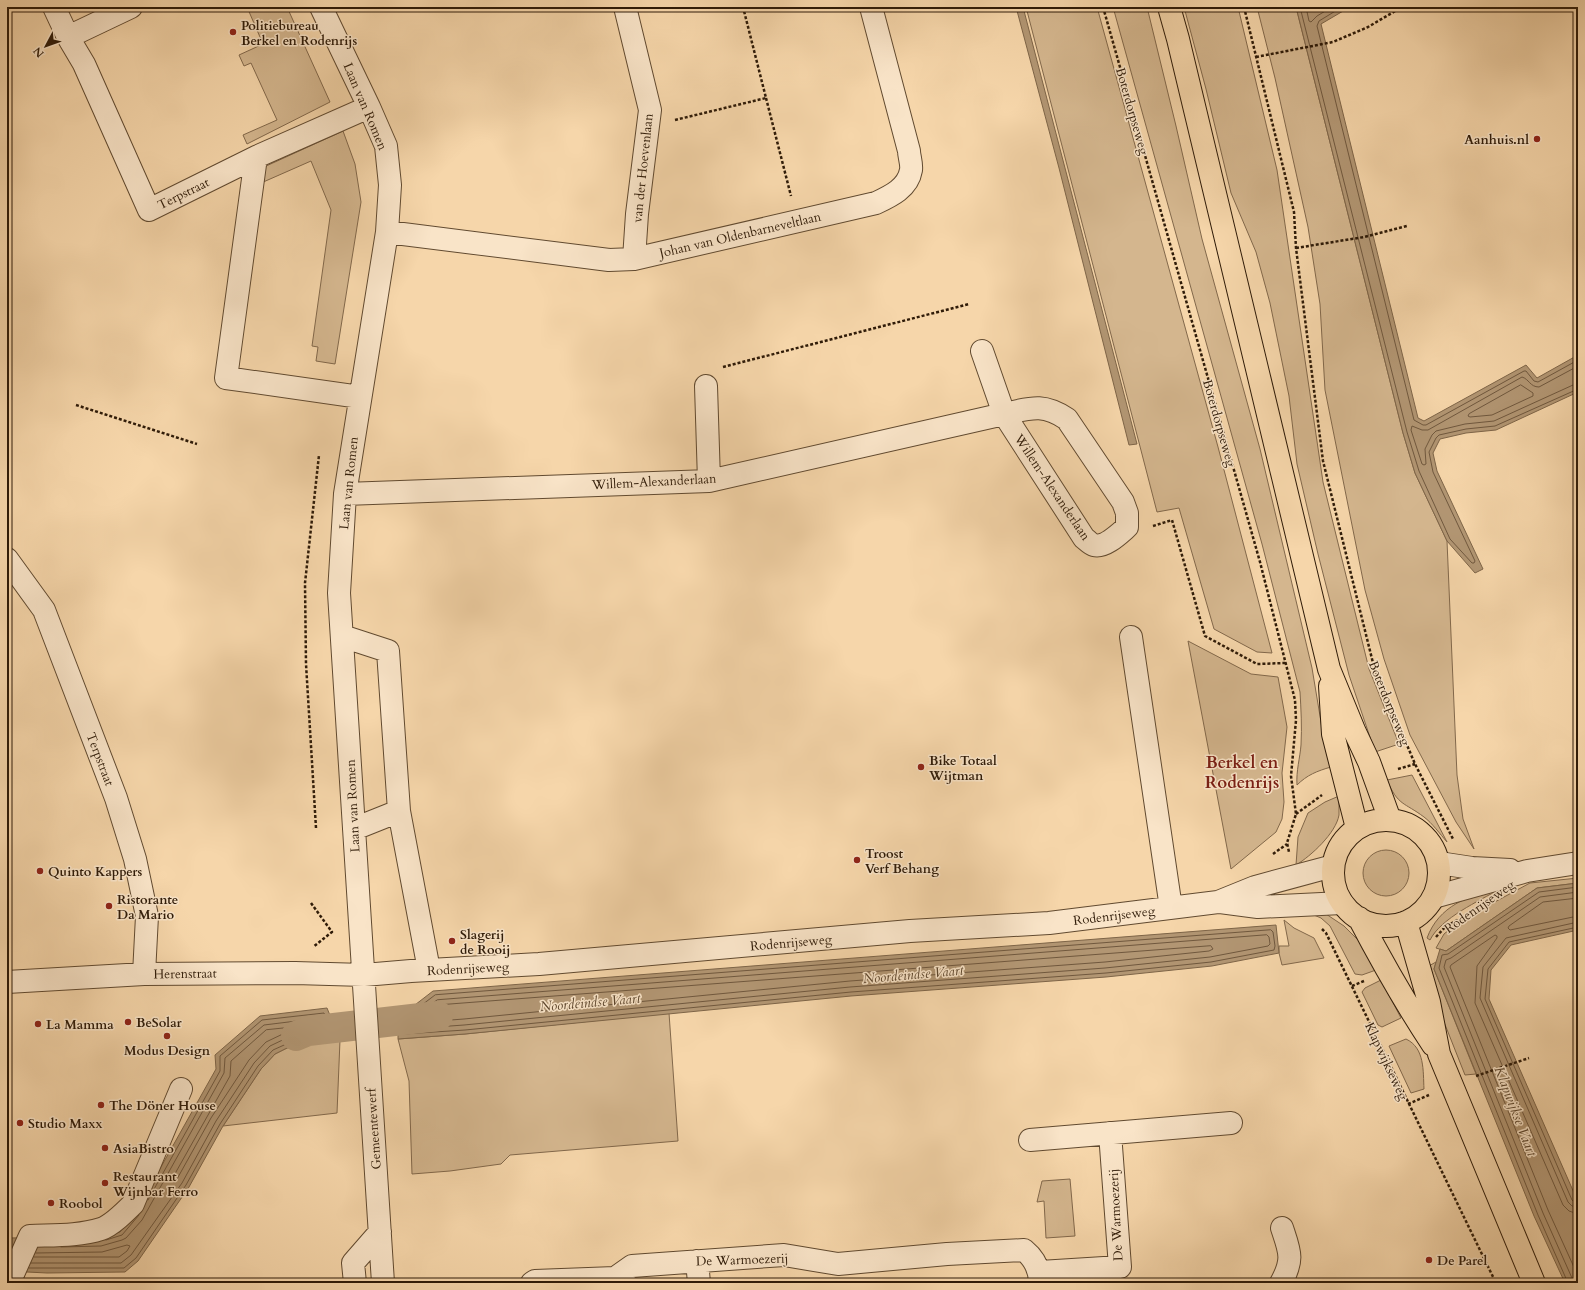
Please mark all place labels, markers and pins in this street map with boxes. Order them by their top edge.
place label: Politiebureau Berkel en Rodenrijs [241,17,358,50]
marker: Politiebureau Berkel en Rodenrijs [228,27,238,37]
place label: Aanhuis.nl [1464,131,1529,149]
marker: Aanhuis.nl [1532,134,1542,144]
place label: Bike Totaal Wijtman [928,752,997,785]
marker: Bike Totaal Wijtman [916,762,926,772]
place label: Troost Verf Behang [865,845,939,878]
marker: Troost Verf Behang [852,855,862,865]
place label: Quinto Kappers [48,863,142,881]
marker: Quinto Kappers [35,866,45,876]
place label: Ristorante Da Mario [117,891,178,924]
marker: Ristorante Da Mario [104,901,114,911]
place label: Slagerij de Rooij [460,926,510,959]
marker: Slagerij de Rooij [447,936,457,946]
place label: BeSolar [136,1014,183,1032]
place label: La Mamma [46,1016,114,1034]
marker: BeSolar [123,1017,133,1027]
marker: La Mamma [33,1019,43,1029]
marker: Modus Design [162,1031,172,1041]
place label: Modus Design [124,1042,211,1060]
place label: The Döner House [109,1097,216,1115]
marker: The Döner House [96,1100,106,1110]
place label: Studio Maxx [28,1115,103,1133]
marker: Studio Maxx [15,1118,25,1128]
place label: AsiaBistro [113,1140,174,1158]
marker: AsiaBistro [100,1143,110,1153]
place label: Restaurant Wijnbar Ferro [112,1168,199,1201]
marker: Restaurant Wijnbar Ferro [100,1178,110,1188]
place label: Roobol [59,1195,103,1213]
marker: Roobol [46,1198,56,1208]
place label: De Parel [1437,1252,1487,1270]
marker: De Parel [1424,1255,1434,1265]

